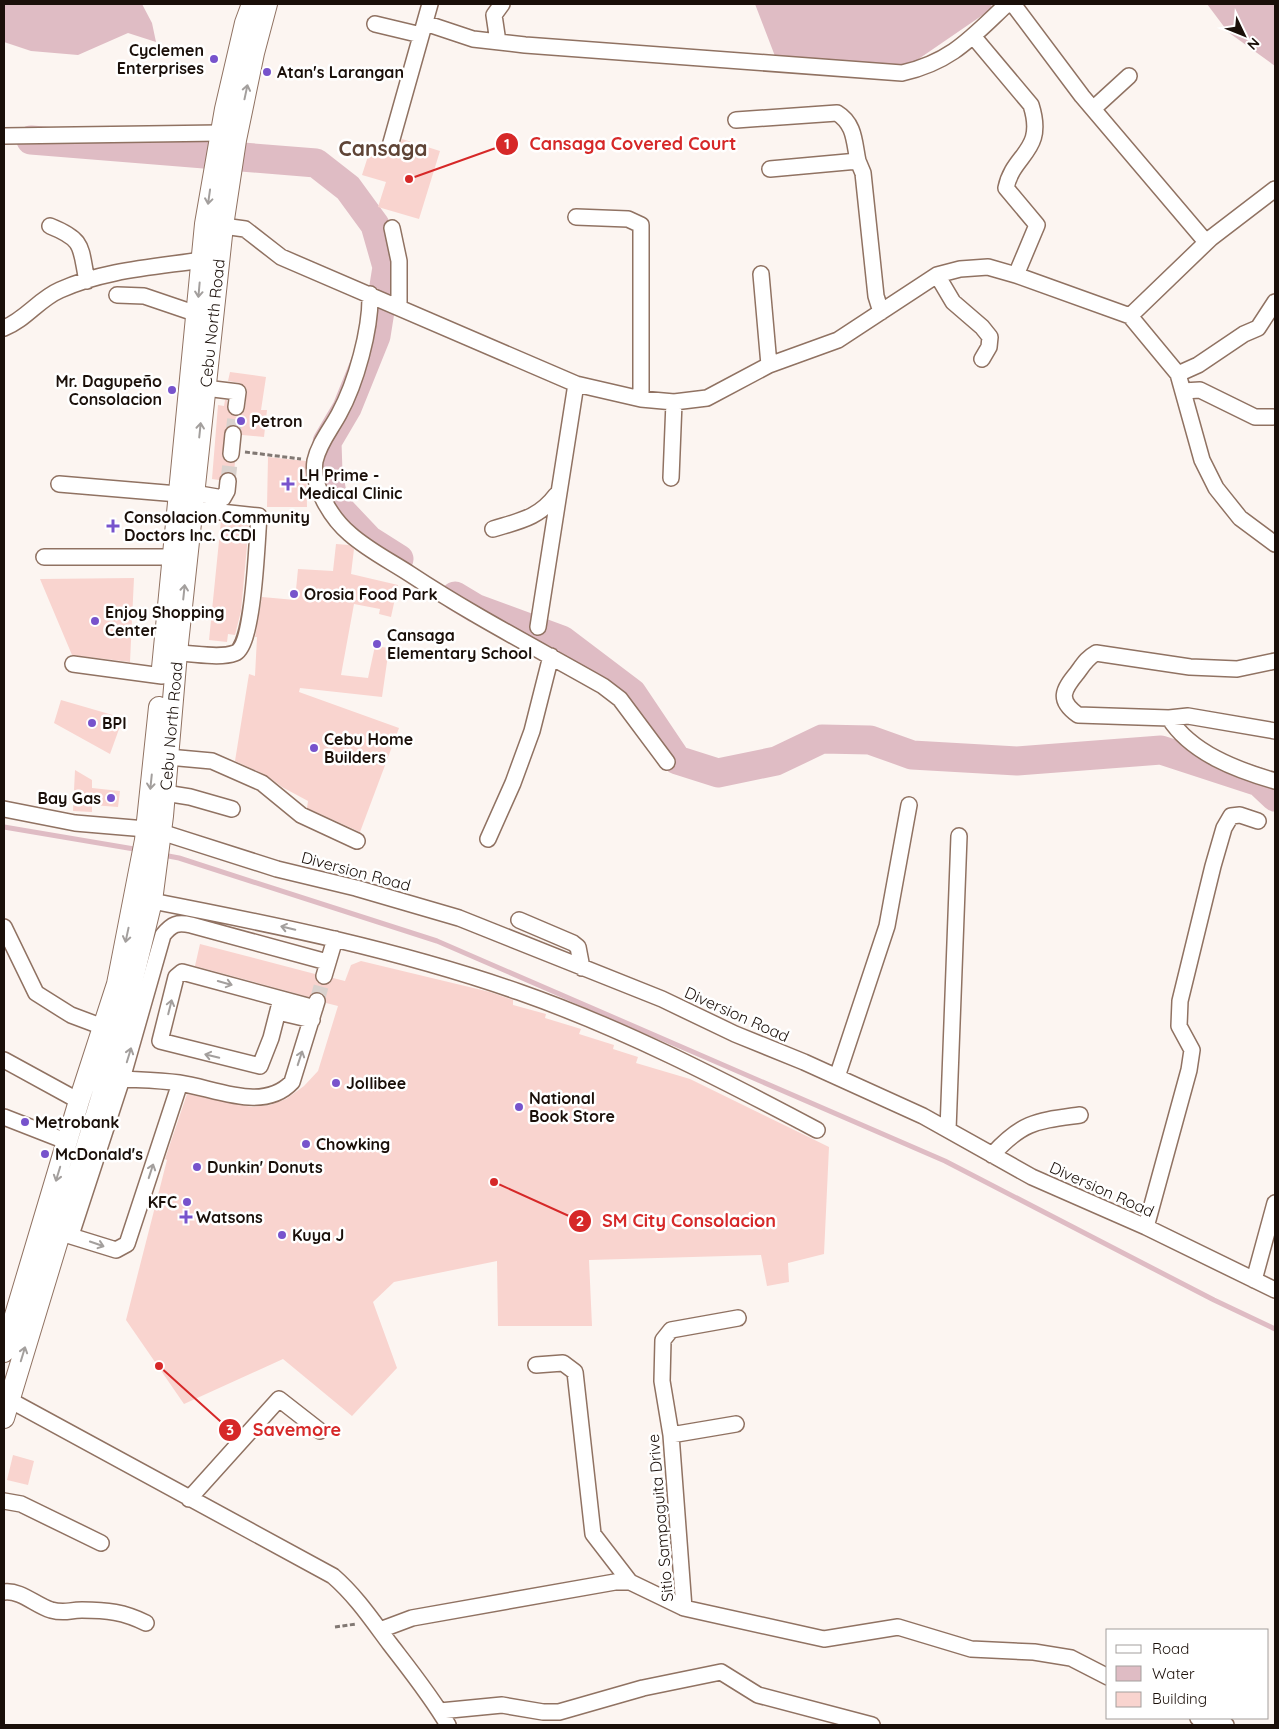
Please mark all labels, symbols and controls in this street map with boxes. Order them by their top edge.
north arrow [1219,10,1269,60]
text: N [1243,34,1264,54]
place label: Cyclemen Enterprises [117,40,204,78]
marker: Cyclemen Enterprises [208,53,220,65]
place label: Atan's Larangan [277,62,404,82]
marker: Atan's Larangan [261,66,273,78]
one-way arrow [242,85,251,101]
callout: Cansaga Covered Court [494,127,746,160]
text: Cansaga Covered Court [530,132,736,155]
text: 1 [504,134,510,153]
district label: Cansaga [339,135,427,161]
one-way arrow [204,188,214,204]
street label: Cebu North Road [195,258,229,388]
one-way arrow [195,281,204,297]
place label: Mr. Dagupeño Consolacion [55,371,162,409]
marker: Mr. Dagupeño Consolacion [166,384,178,396]
place label: Petron [251,411,303,431]
marker: Petron [235,415,247,427]
one-way arrow [195,422,205,438]
place label: LH Prime - Medical Clinic [299,465,402,503]
marker: LH Prime - Medical Clinic [281,477,295,491]
place label: Consolacion Community Doctors Inc. CCDI [124,507,310,545]
marker: Consolacion Community Doctors Inc. CCDI [106,519,120,533]
one-way arrow [179,584,189,600]
place label: Orosia Food Park [304,584,438,604]
marker: Orosia Food Park [288,588,300,600]
place label: Enjoy Shopping Center [105,602,224,640]
marker: Enjoy Shopping Center [89,615,101,627]
place label: Cansaga Elementary School [387,625,532,663]
marker: Cansaga Elementary School [371,638,383,650]
street label: Cebu North Road [155,661,187,791]
place label: BPI [102,713,127,733]
marker: BPI [86,717,98,729]
place label: Cebu Home Builders [324,729,413,767]
marker: Cebu Home Builders [308,742,320,754]
one-way arrow [146,774,156,790]
place label: Bay Gas [37,788,101,808]
marker: Bay Gas [105,792,117,804]
street label: Diversion Road [299,847,413,895]
one-way arrow [280,923,296,932]
one-way arrow [122,926,132,942]
one-way arrow [217,979,233,989]
street label: Diversion Road [682,982,792,1046]
one-way arrow [165,1000,175,1016]
one-way arrow [124,1047,134,1063]
one-way arrow [296,1050,305,1066]
one-way arrow [205,1051,221,1060]
place label: Jollibee [346,1073,406,1093]
marker: Jollibee [330,1077,342,1089]
place label: National Book Store [529,1088,615,1126]
marker: National Book Store [513,1101,525,1113]
place label: Metrobank [35,1112,119,1132]
marker: Metrobank [19,1116,31,1128]
place label: Chowking [316,1134,390,1154]
marker: Chowking [300,1138,312,1150]
place label: McDonald's [55,1144,143,1164]
marker: McDonald's [39,1148,51,1160]
place label: Dunkin' Donuts [207,1157,323,1177]
street label: Diversion Road [1047,1157,1157,1221]
marker: Dunkin' Donuts [191,1161,203,1173]
one-way arrow [147,1163,157,1179]
one-way arrow [52,1166,62,1182]
place label: KFC [148,1192,177,1212]
marker: KFC [181,1196,193,1208]
callout: SM City Consolacion [568,1204,786,1237]
place label: Watsons [196,1207,263,1227]
text: SM City Consolacion [602,1209,776,1232]
marker: Watsons [180,1211,192,1223]
text: 2 [576,1211,584,1230]
place label: Kuya J [292,1225,344,1245]
marker: Kuya J [276,1229,288,1241]
one-way arrow [89,1240,104,1249]
one-way arrow [19,1347,29,1363]
callout: Savemore [218,1413,351,1446]
text: Savemore [253,1418,341,1441]
text: 3 [226,1420,234,1439]
street label: Sitio Sampaguita Drive [643,1433,677,1603]
legend [1106,1629,1269,1719]
text: Road [1152,1639,1189,1658]
text: Water [1152,1664,1195,1683]
text: Building [1152,1689,1207,1708]

